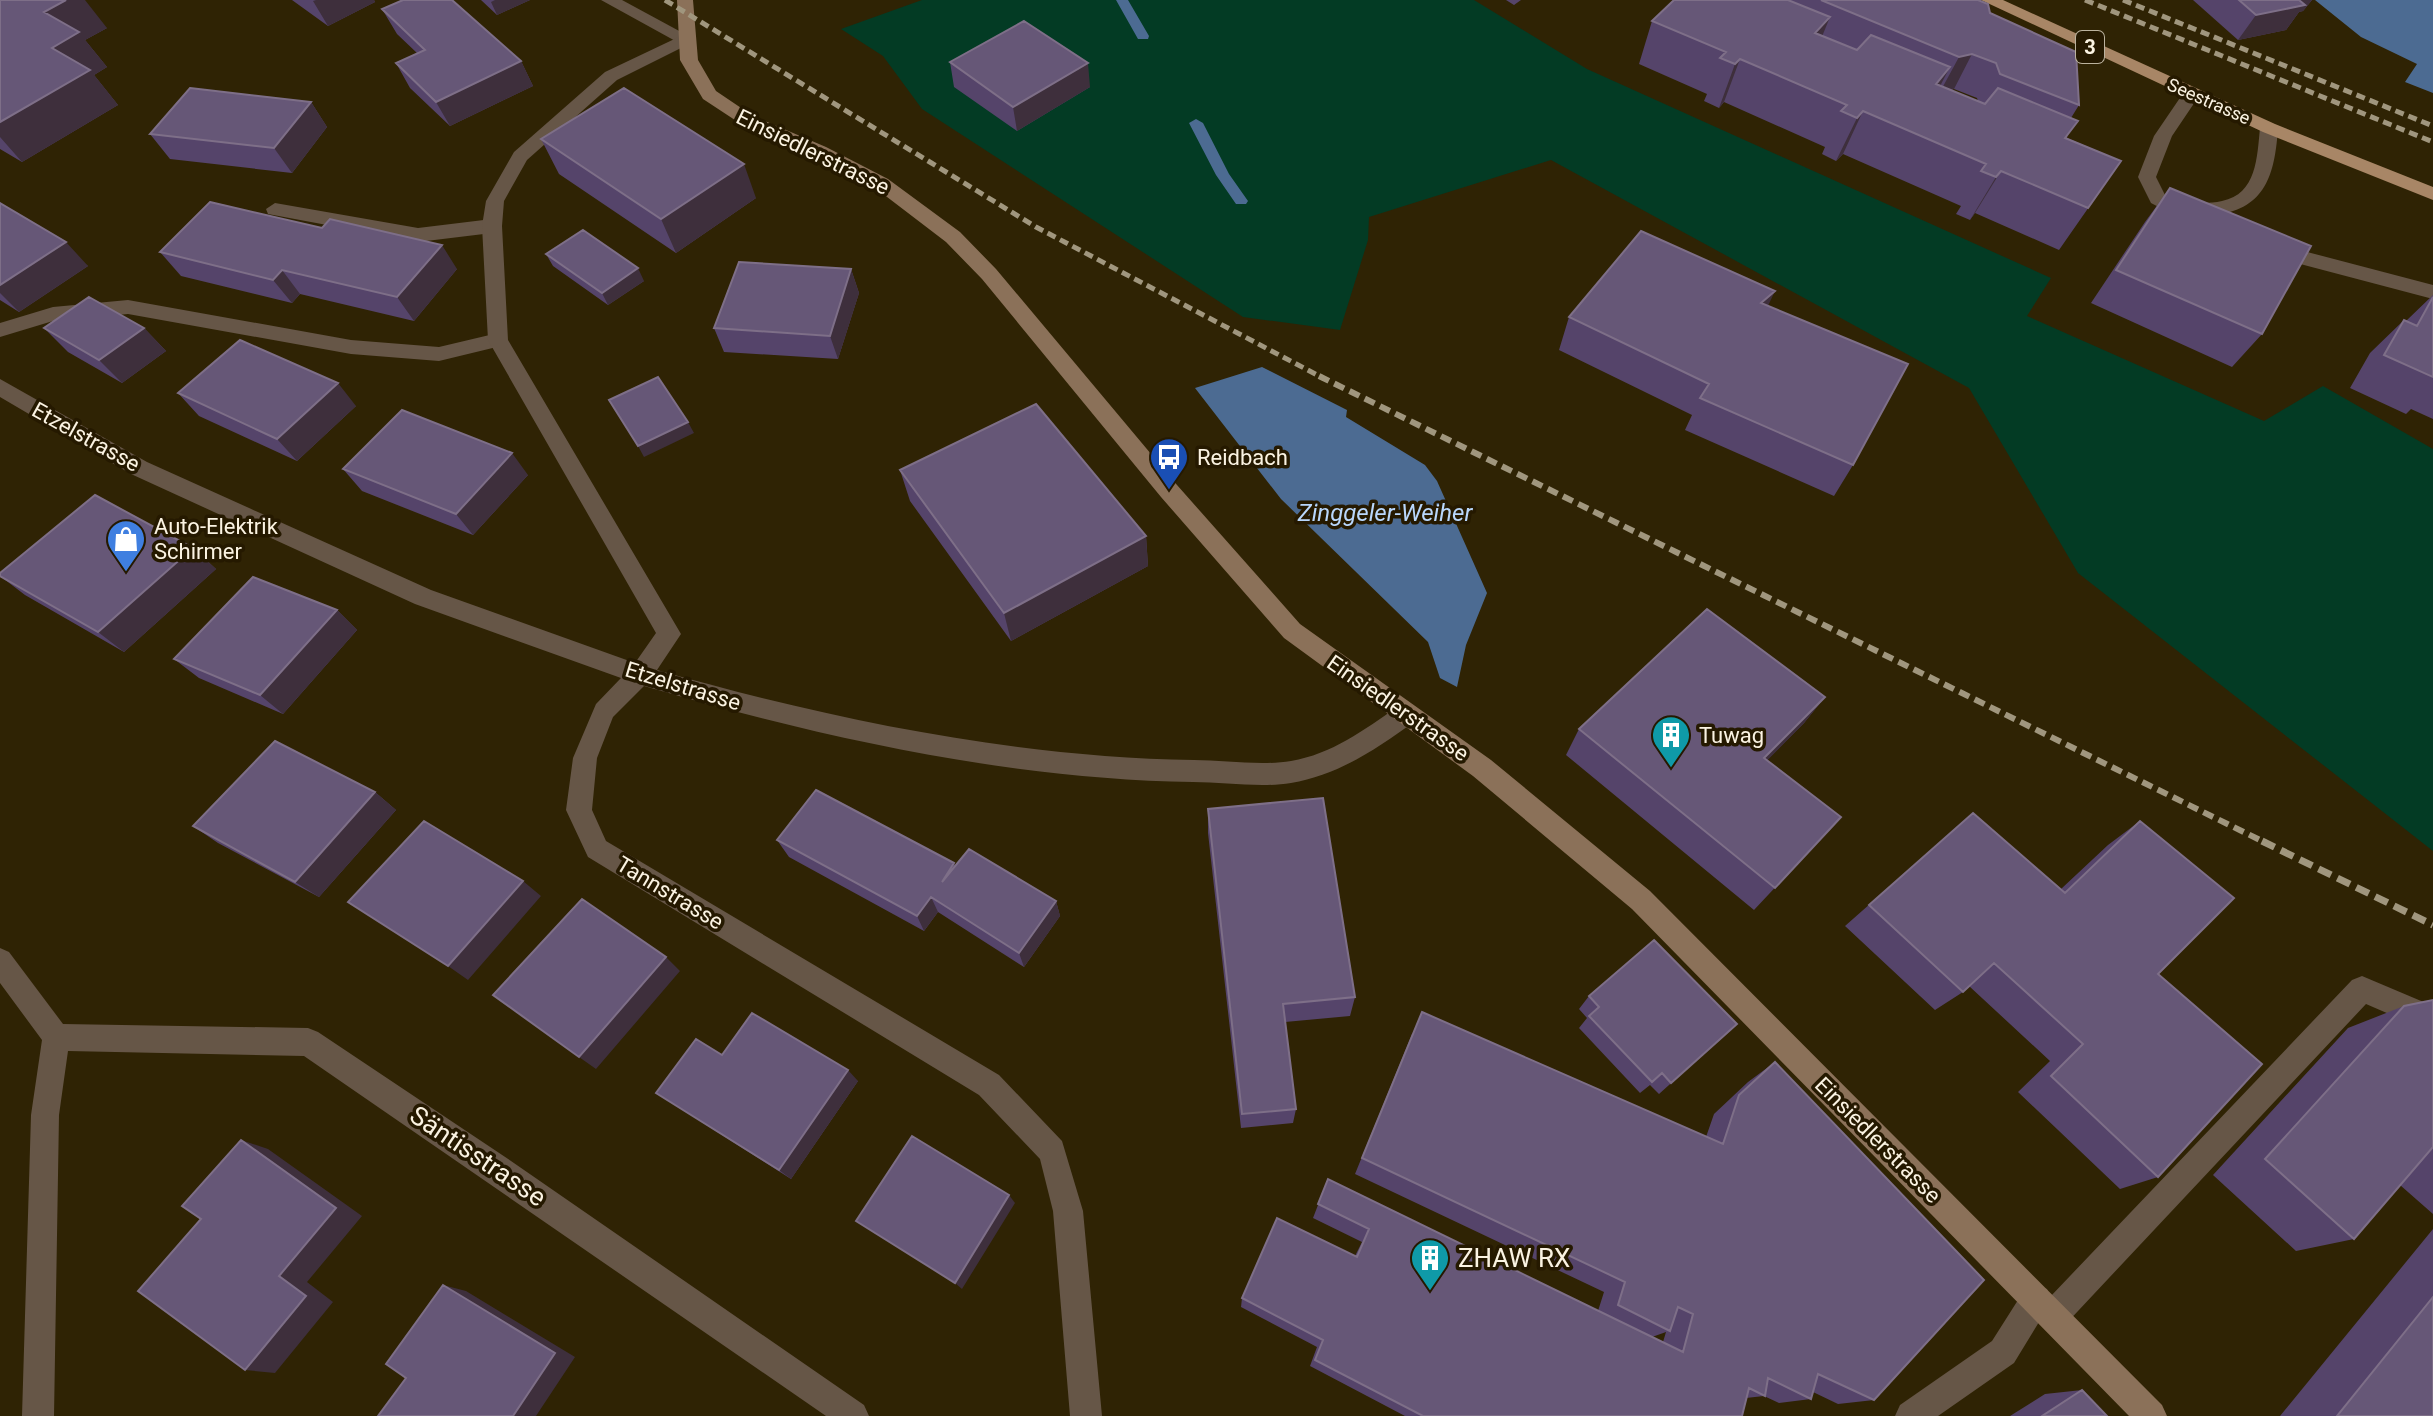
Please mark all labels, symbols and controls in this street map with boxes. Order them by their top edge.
road number: 3 [2076,31,2104,63]
street label: Seestrasse [2164,73,2254,129]
street label: Einsiedlerstrasse [732,104,894,200]
street label: Etzelstrasse [28,397,144,477]
bus stop icon: Reidbach [1148,436,1190,491]
place label: Reidbach [1197,445,1288,470]
water label: Zinggeler-Weiher [1297,499,1473,527]
place label: Auto-Elektrik Schirmer [154,514,279,564]
shop icon: Auto-Elektrik Schirmer [105,518,147,573]
street label: Einsiedlerstrasse [1322,650,1474,766]
street label: Etzelstrasse [622,657,744,715]
building icon: Tuwag [1650,714,1692,769]
place label: Tuwag [1699,723,1764,748]
street label: Tannstrasse [612,851,728,935]
street label: Einsiedlerstrasse [1810,1072,1946,1208]
street label: Säntisstrasse [404,1100,552,1212]
building icon: ZHAW RX [1409,1237,1451,1292]
place label: ZHAW RX [1458,1243,1570,1273]

